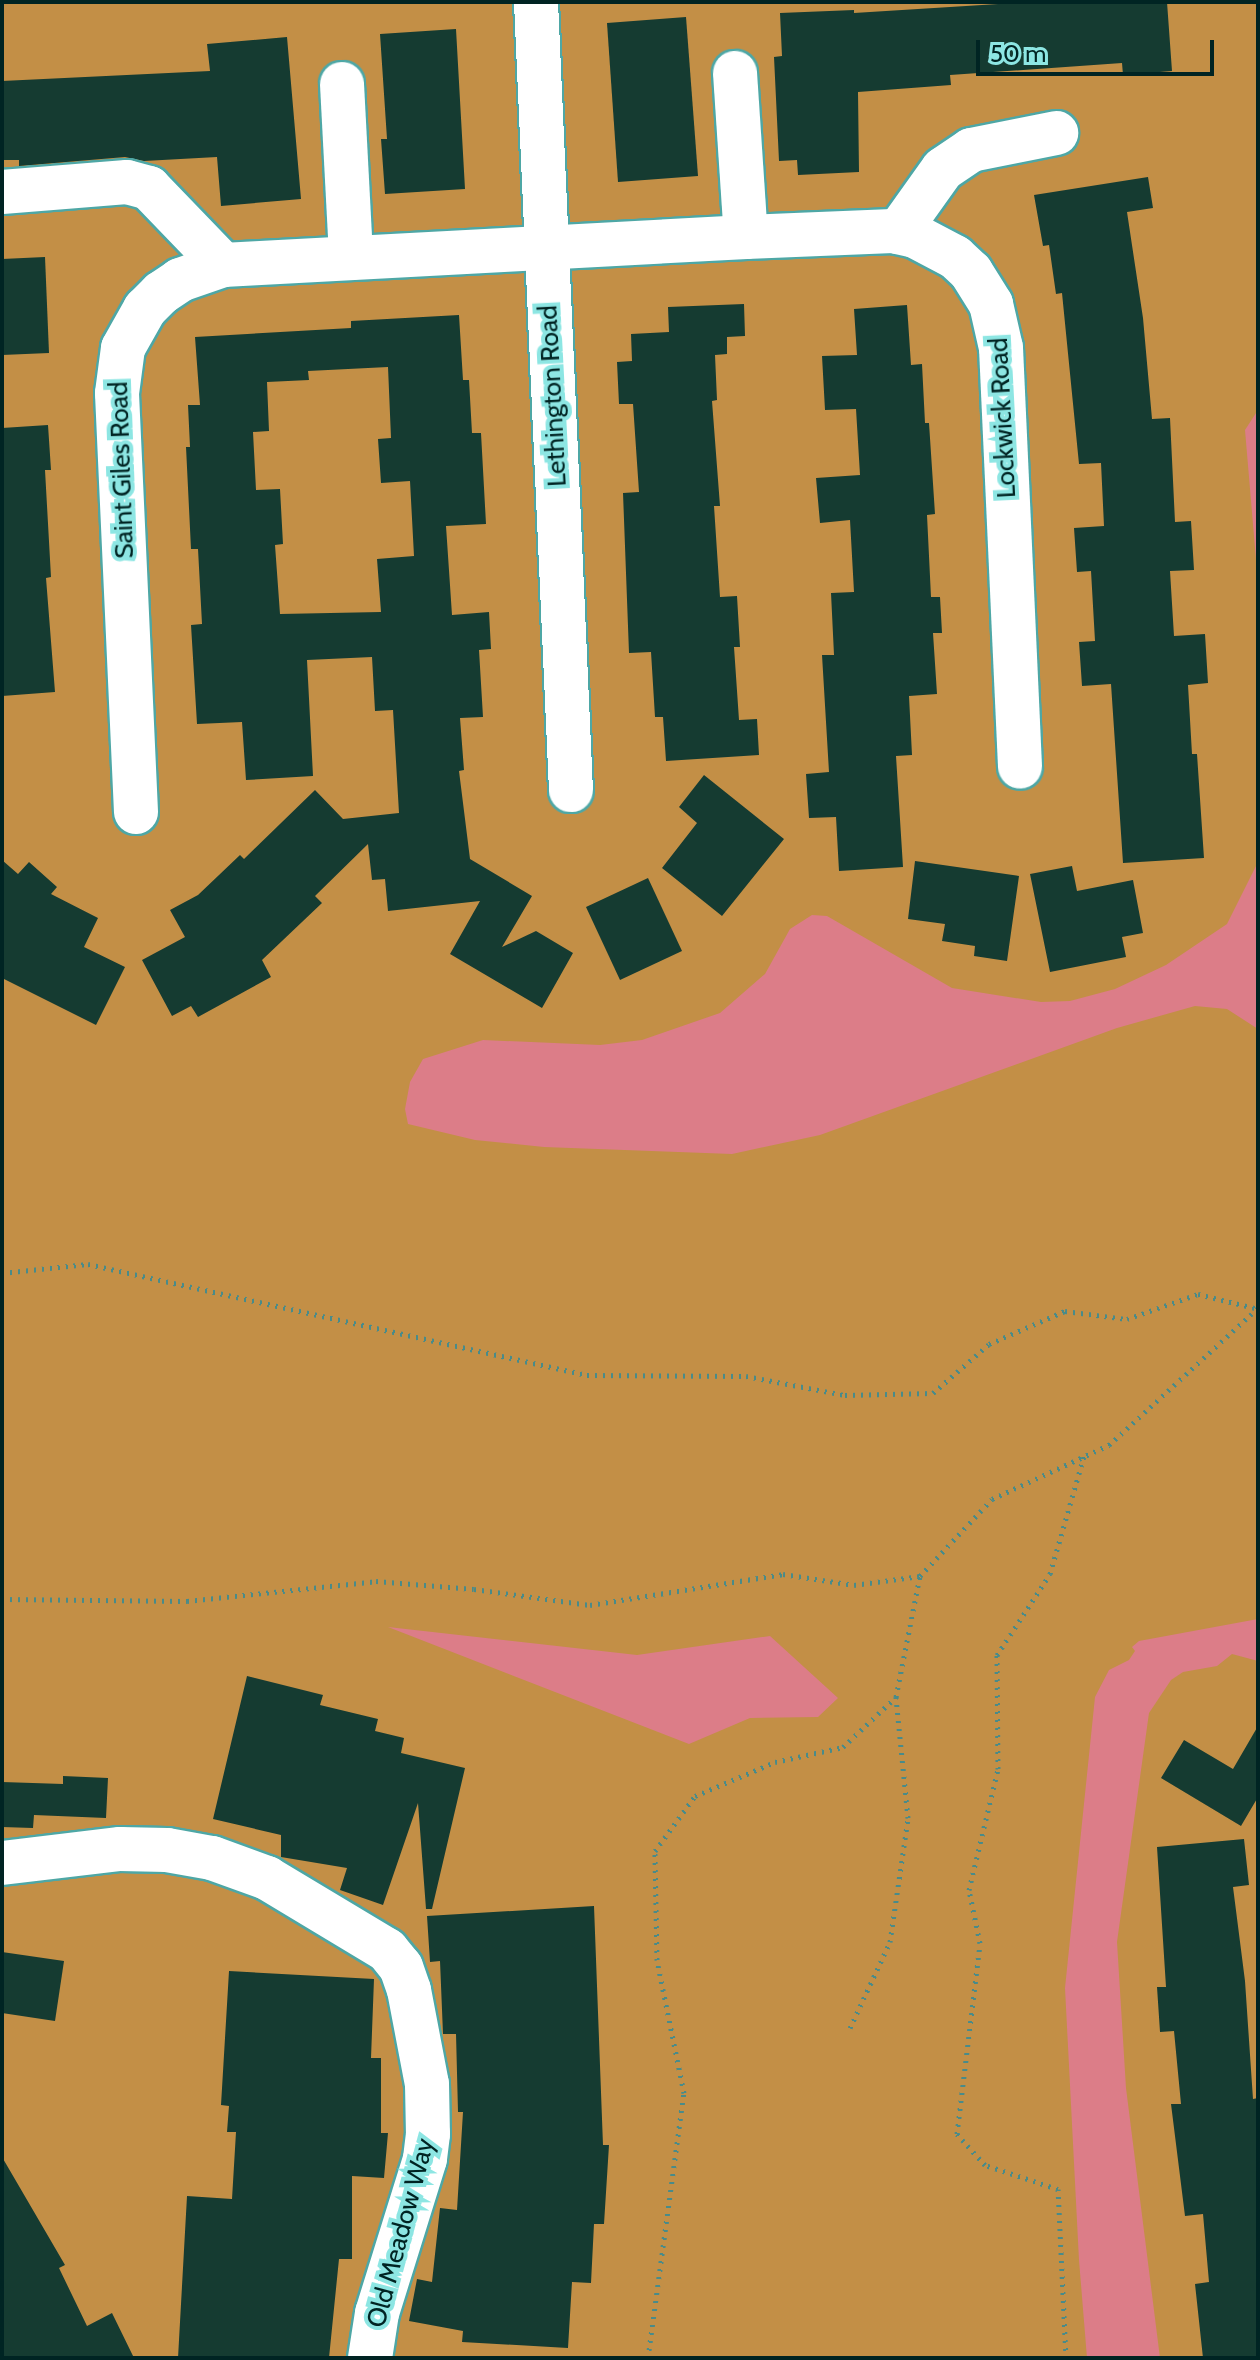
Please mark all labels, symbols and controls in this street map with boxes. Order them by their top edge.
scale bar [980,24,1218,74]
text: 50 m [990,39,1046,68]
street label: Lethington Road [533,304,573,488]
street label: Lockwick Road [983,337,1023,499]
street label: Saint Giles Road [103,381,141,559]
street label: Old Meadow Way [361,2135,441,2331]

